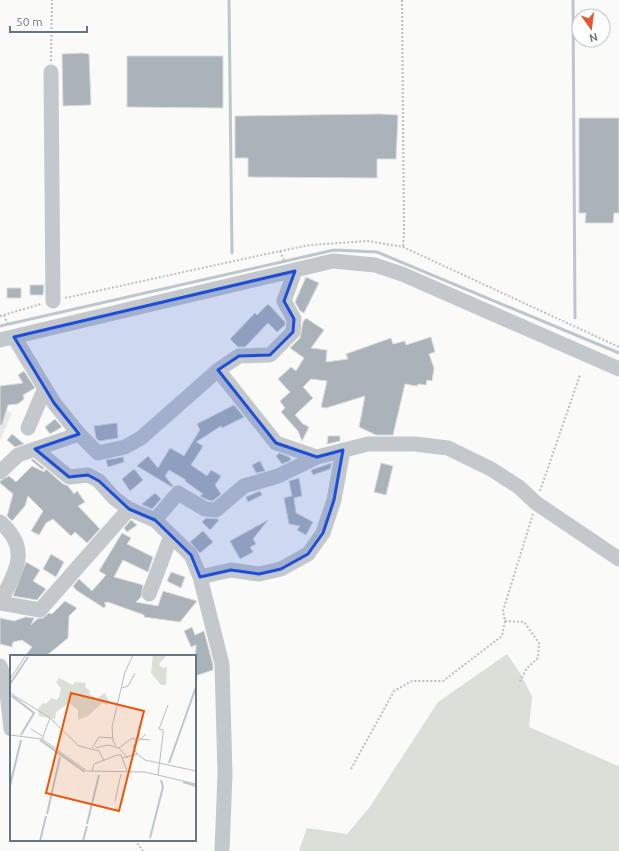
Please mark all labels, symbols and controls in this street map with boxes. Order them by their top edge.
scale bar [10,8,87,34]
north arrow [571,8,611,48]
text: 50 m [16,15,43,28]
text: N [588,31,599,45]
inset map [10,655,196,841]

